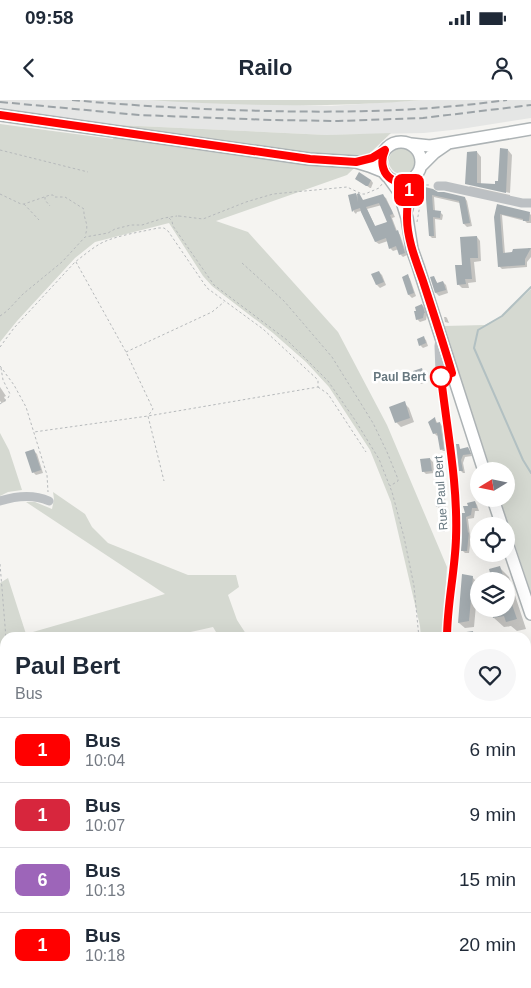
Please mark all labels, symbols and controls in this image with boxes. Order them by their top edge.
text: 09:58 [25,7,74,28]
icon: back [15,54,43,82]
icon: person [488,54,516,82]
text: Railo [239,55,292,80]
line badge: 1 [393,174,425,206]
text: 1 [404,180,414,200]
marker: Paul Bert [430,366,452,388]
place label: Paul Bert [373,370,426,384]
street label: Rue Paul Bert [431,455,451,531]
north arrow [470,462,515,508]
map controls [470,462,515,617]
button: locate [470,517,515,562]
button: layers [470,572,515,617]
button: heart [464,649,516,701]
text: Paul Bert [15,652,120,679]
text: Bus [15,685,43,702]
text: Bus [85,730,121,751]
text: 6 min [470,739,516,760]
text: 1 [37,740,48,760]
text: 10:04 [85,752,125,769]
text: Bus [85,795,121,816]
text: 9 min [470,804,516,825]
text: 1 [37,805,48,825]
text: 10:07 [85,817,125,834]
text: Bus [85,860,121,881]
text: 15 min [459,869,516,890]
text: 6 [37,870,48,890]
text: 10:13 [85,882,125,899]
text: Bus [85,925,121,946]
text: 20 min [459,934,516,955]
text: 1 [37,935,48,955]
text: 10:18 [85,947,125,964]

